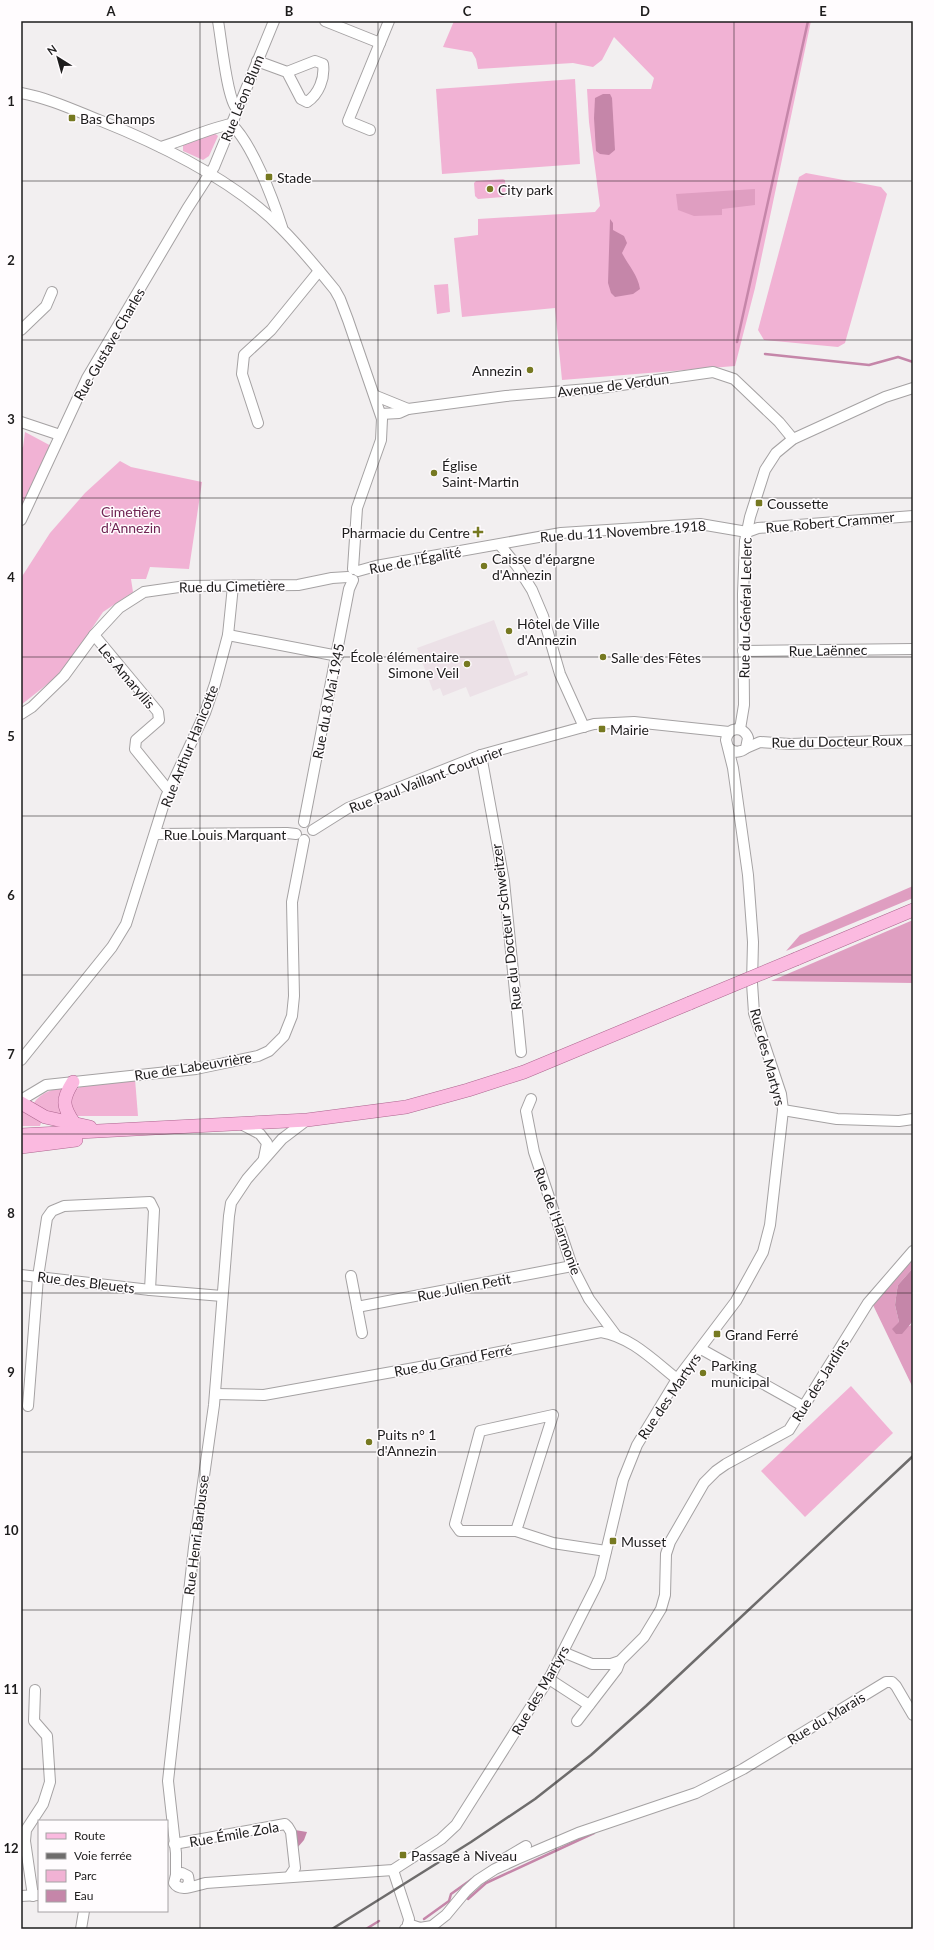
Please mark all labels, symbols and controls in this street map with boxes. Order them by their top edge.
text: A [105,3,116,19]
text: B [285,3,294,19]
text: C [463,3,472,19]
text: D [640,3,650,19]
text: E [819,3,827,19]
north arrow [38,38,78,78]
text: N [44,42,59,57]
street label: Rue Léon Blum [217,52,267,144]
text: 1 [7,93,15,109]
place label: Bas Champs [80,110,155,127]
marker: Bas Champs [67,113,77,123]
place label: Stade [277,169,312,186]
marker: Stade [264,172,274,182]
place label: City park [498,181,554,198]
marker: City park [485,184,495,194]
text: 2 [7,252,15,268]
street label: Rue Gustave Charles [70,285,148,403]
place label: Annezin [472,362,522,379]
marker: Annezin [525,365,535,375]
street label: Avenue de Verdun [556,370,670,400]
text: 3 [7,411,15,427]
place label: Église Saint-Martin [442,457,519,490]
marker: Église Saint-Martin [429,468,439,478]
place label: Coussette [767,495,828,512]
marker: Coussette [754,498,764,508]
park label: Cimetière d’Annezin [101,503,161,536]
street label: Rue Robert Crammer [765,508,895,536]
street label: Rue du 11 Novembre 1918 [539,517,707,545]
place label: Pharmacie du Centre [342,524,470,541]
marker: Pharmacie du Centre [473,527,483,537]
street label: Rue du Général Leclerc [735,537,755,679]
street label: Rue de l'Égalité [368,543,462,577]
place label: Caisse d'épargne d'Annezin [492,550,595,583]
marker: Caisse d'épargne d'Annezin [479,561,489,571]
text: 4 [7,569,15,585]
street label: Rue du Cimetière [179,577,285,595]
place label: Hôtel de Ville d'Annezin [517,615,600,648]
marker: Hôtel de Ville d'Annezin [504,626,514,636]
street label: Les Amaryllis [95,640,159,712]
street label: Rue Laënnec [789,641,868,659]
street label: Rue du 8 Mai 1945 [308,642,348,760]
place label: École élémentaire Simone Veil [350,648,459,681]
place label: Salle des Fêtes [611,649,701,666]
marker: Salle des Fêtes [598,652,608,662]
marker: École élémentaire Simone Veil [462,659,472,669]
street label: Rue Arthur Hanicotte [157,682,221,810]
place label: Mairie [610,721,649,738]
marker: Mairie [597,724,607,734]
text: 5 [7,728,15,744]
street label: Rue du Docteur Roux [771,731,903,751]
street label: Rue Paul Vaillant Couturier [346,742,506,816]
street label: Rue Louis Marquant [164,826,286,843]
street label: Rue du Docteur Schweitzer [487,843,525,1011]
text: 6 [7,887,15,903]
street label: Rue des Martyrs [747,1006,789,1108]
text: 7 [7,1046,15,1062]
street label: Rue de Labeuvrière [133,1048,253,1084]
street label: Rue de l'Harmonie [531,1165,585,1277]
text: 8 [7,1205,15,1221]
street label: Rue des Bleuets [36,1268,136,1296]
street label: Rue Julien Petit [416,1270,512,1304]
place label: Grand Ferré [725,1326,798,1343]
marker: Grand Ferré [712,1329,722,1339]
street label: Rue des Jardins [788,1336,852,1424]
street label: Rue du Grand Ferré [393,1340,513,1380]
street label: Rue des Martyrs [634,1350,704,1442]
place label: Parking municipal [711,1357,770,1390]
text: 9 [7,1364,15,1380]
marker: Parking municipal [698,1368,708,1378]
place label: Puits n° 1 d'Annezin [377,1426,437,1459]
marker: Puits n° 1 d'Annezin [364,1437,374,1447]
street label: Rue Henri Barbusse [180,1474,212,1596]
text: 10 [3,1522,19,1538]
place label: Musset [621,1533,666,1550]
marker: Musset [608,1536,618,1546]
street label: Rue des Martyrs [508,1642,572,1738]
text: 11 [3,1681,19,1697]
street label: Rue du Marais [784,1688,868,1748]
street label: Rue Émile Zola [188,1818,280,1850]
legend [38,1820,168,1912]
text: Route [74,1828,105,1843]
text: 12 [3,1840,19,1856]
place label: Passage à Niveau [411,1847,517,1864]
text: Voie ferrée [74,1848,132,1863]
marker: Passage à Niveau [398,1850,408,1860]
text: Parc [74,1868,97,1883]
text: Eau [74,1888,94,1903]

